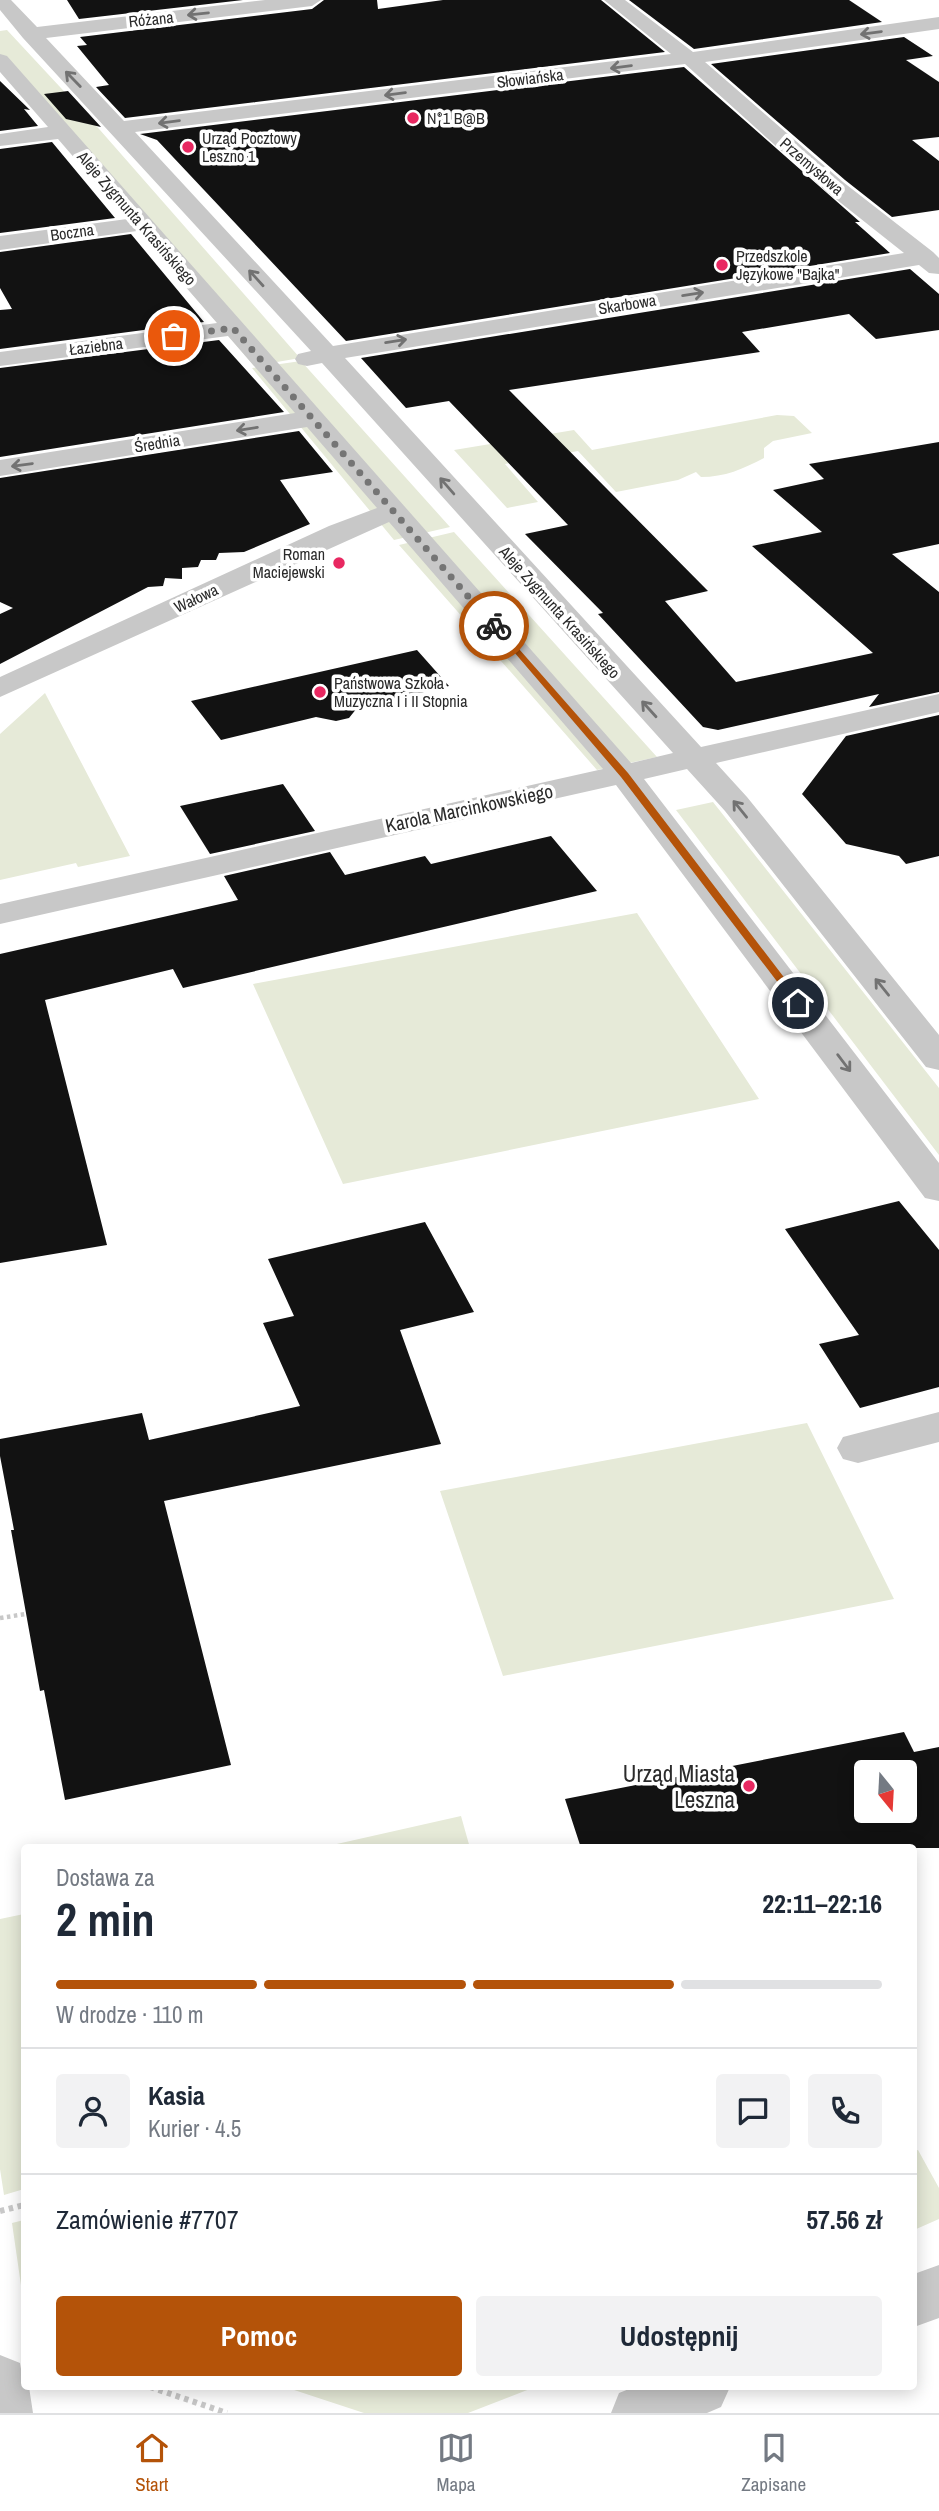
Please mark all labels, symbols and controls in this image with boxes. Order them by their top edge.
street label: Różana [127,6,175,32]
one-way arrow [187,8,210,21]
one-way arrow [861,27,883,40]
one-way arrow [610,60,633,73]
street label: Słowiańska [495,63,565,93]
one-way arrow [64,71,81,88]
one-way arrow [384,88,407,101]
place label: N°1 B@B [427,107,485,129]
marker: N°1 B@B [405,110,421,126]
one-way arrow [159,116,181,129]
place label: Urząd Pocztowy Leszno 1 [202,127,297,167]
street label: Przemysłowa [775,132,849,200]
marker: Urząd Pocztowy Leszno 1 [180,139,196,155]
street label: Aleje Zygmunta Krasińskiego [72,145,202,290]
street label: Boczna [49,218,96,246]
place label: Przedszkole Językowe "Bajka" [736,245,840,285]
marker: Przedszkole Językowe "Bajka" [714,257,730,273]
one-way arrow [247,270,264,287]
one-way arrow [681,287,704,300]
street label: Skarbowa [596,288,658,319]
pin [144,306,204,366]
icon: bag [155,317,193,355]
street label: Łaziebna [68,332,125,360]
one-way arrow [384,334,407,347]
one-way arrow [236,423,258,436]
street label: Średnia [133,428,182,457]
one-way arrow [11,459,34,472]
one-way arrow [439,477,455,495]
street label: Aleje Zygmunta Krasińskiego [494,540,626,683]
place label: Roman Maciejewski [253,543,325,583]
marker: Roman Maciejewski [331,555,347,571]
street label: Wałowa [170,578,222,618]
courier [459,591,529,661]
icon: bike [475,607,513,645]
place label: Państwowa Szkoła Muzyczna I i II Stopnia [334,672,468,712]
marker: Państwowa Szkoła Muzyczna I i II Stopnia [312,684,328,700]
one-way arrow [641,700,657,718]
street label: Karola Marcinkowskiego [383,778,555,838]
one-way arrow [732,801,748,819]
pin [768,973,828,1033]
one-way arrow [874,978,890,996]
icon: home [779,984,817,1022]
one-way arrow [836,1053,851,1072]
place label: Urząd Miasta Leszna [623,1758,736,1815]
north arrow [854,1760,917,1824]
map controls [854,1760,917,1823]
marker: Urząd Miasta Leszna [741,1778,757,1794]
text: Dostawa za [56,1862,155,1893]
text: 22:11–22:16 [762,1886,882,1921]
text: 2 min [56,1888,155,1950]
text: W drodze · 110 m [56,1999,203,2030]
button: person [56,2074,130,2148]
button: chat [716,2074,790,2148]
button: phone [808,2074,882,2148]
text: Kasia [148,2078,205,2113]
text: Kurier · 4.5 [148,2113,241,2144]
text: Zamówienie #7707 [56,2202,239,2237]
text: 57.56 zł [806,2202,882,2237]
button: Pomoc [56,2296,462,2376]
button: Udostępnij [476,2296,882,2376]
tab: Start [133,2429,171,2497]
tab: Mapa [437,2429,475,2497]
tab: Zapisane [741,2429,806,2497]

